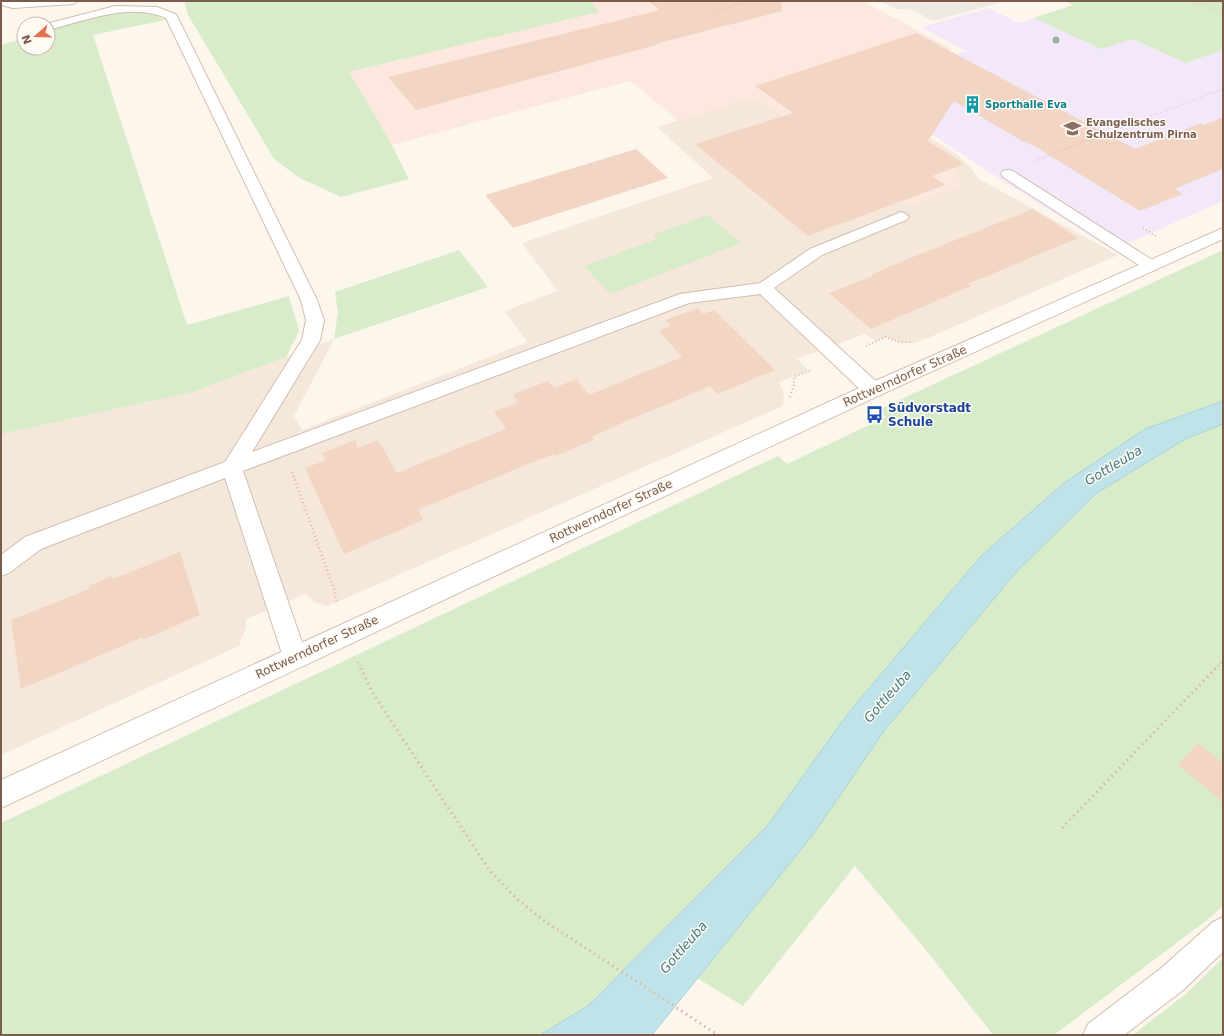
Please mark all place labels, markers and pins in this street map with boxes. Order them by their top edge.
building icon: Sporthalle Eva [962,94,982,114]
place label: Sporthalle Eva [985,99,1067,110]
place label: Evangelisches Schulzentrum Pirna [1086,117,1197,140]
school or university icon: Evangelisches Schulzentrum Pirna [1063,118,1083,138]
place label: Südvorstadt Schule [888,401,971,429]
bus stop icon: Südvorstadt Schule [865,405,885,425]

